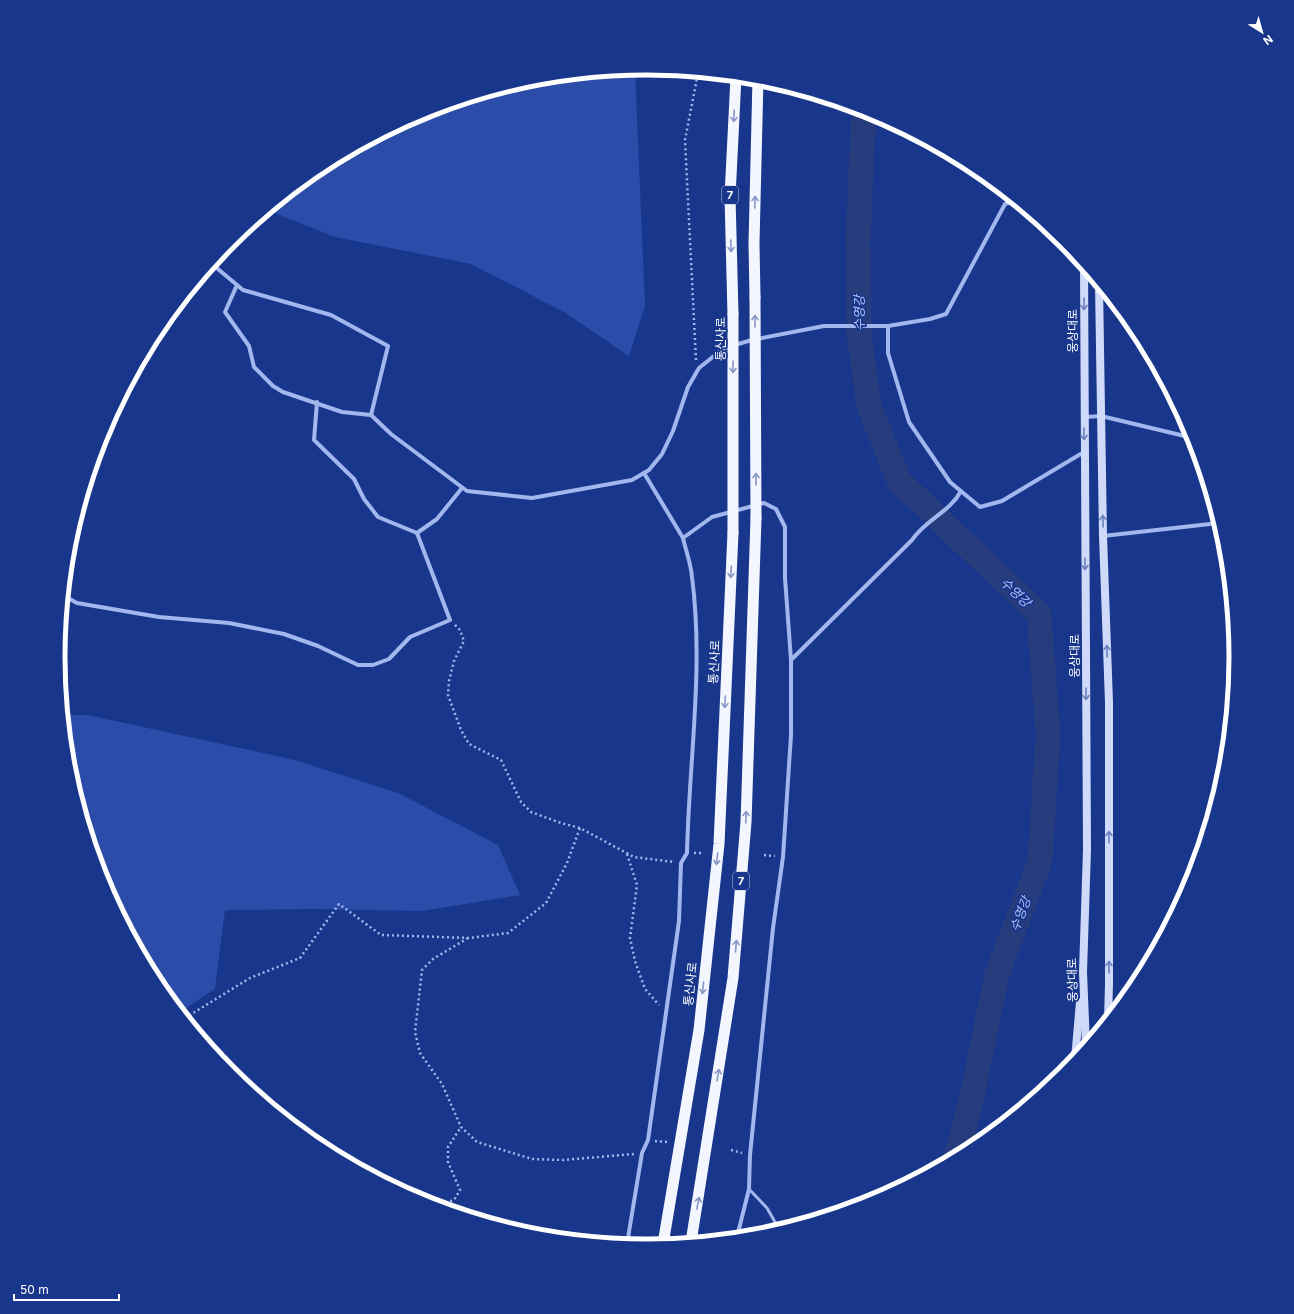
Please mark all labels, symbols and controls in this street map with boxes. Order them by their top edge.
north arrow [1242,12,1282,52]
text: N [1260,32,1276,48]
one-way arrow [730,109,738,122]
road number: 7 [722,186,738,204]
one-way arrow [751,196,759,209]
one-way arrow [727,239,735,252]
water label: 수영강 [851,293,867,331]
one-way arrow [1080,297,1088,310]
street label: 웅상대로 [1065,309,1080,353]
one-way arrow [751,315,759,328]
street label: 통신사로 [713,317,728,361]
one-way arrow [729,360,737,373]
one-way arrow [1080,427,1088,440]
one-way arrow [752,473,760,486]
one-way arrow [1099,515,1107,528]
one-way arrow [1081,557,1089,570]
one-way arrow [728,565,735,578]
water label: 수영강 [998,574,1036,612]
street label: 웅상대로 [1067,634,1082,678]
street label: 통신사로 [705,640,723,684]
one-way arrow [1103,645,1111,658]
one-way arrow [1082,687,1090,700]
one-way arrow [722,695,729,708]
one-way arrow [742,811,750,824]
one-way arrow [1105,831,1113,844]
one-way arrow [714,852,721,865]
road number: 7 [733,872,749,890]
water label: 수영강 [1006,892,1035,934]
one-way arrow [732,940,739,953]
street label: 웅상대로 [1064,958,1080,1002]
street label: 통신사로 [680,961,700,1007]
one-way arrow [1105,961,1113,974]
one-way arrow [699,982,707,995]
one-way arrow [714,1069,722,1082]
one-way arrow [694,1197,702,1210]
scale bar [14,1276,119,1302]
text: 50 m [20,1282,49,1297]

